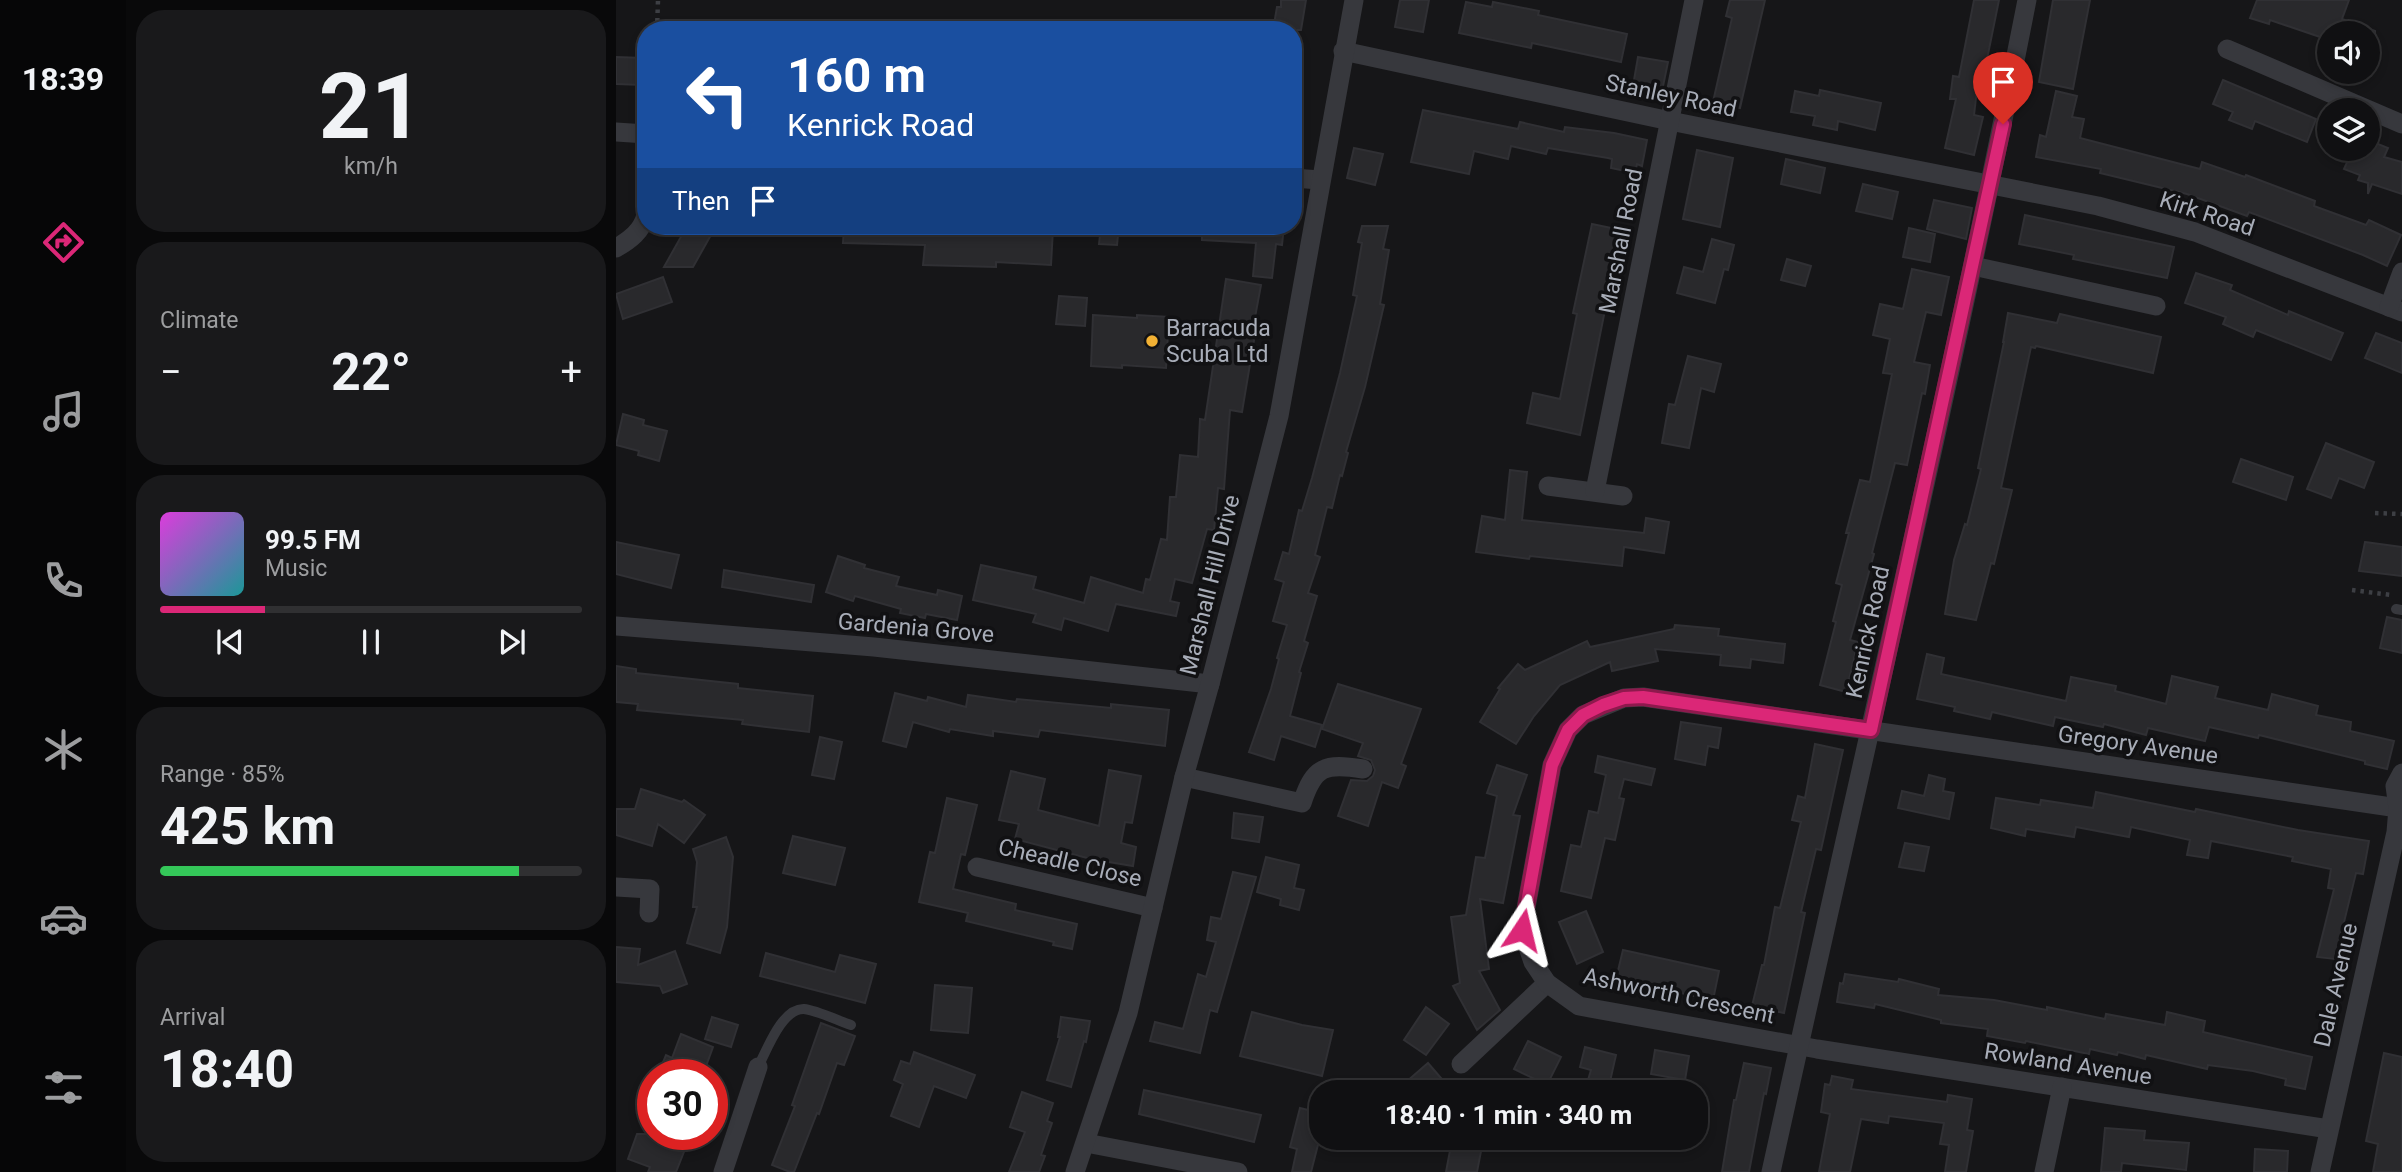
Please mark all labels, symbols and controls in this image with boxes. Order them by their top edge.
map controls [2317,21,2380,161]
button: sound [2317,21,2380,84]
text: 160 m [787,47,926,104]
icon: left [672,49,763,140]
pin [1973,52,2033,124]
text: 21 [319,54,423,160]
text: 18:39 [22,60,104,98]
icon: arrive [1984,63,2022,101]
street label: Stanley Road [1603,69,1739,123]
button: layers [2317,98,2380,161]
text: Kenrick Road [787,106,974,144]
text: km/h [344,153,398,180]
street label: Marshall Road [1594,166,1648,316]
icon: arrive [744,182,782,220]
text: Then [672,186,730,216]
street label: Kirk Road [2156,186,2258,242]
icon: directions [39,218,88,267]
text: Climate [160,307,239,334]
place label: Barracuda Scuba Ltd [1166,315,1271,368]
marker: Barracuda Scuba Ltd [1144,333,1160,349]
text: 22° [331,342,411,403]
text: − [160,350,182,394]
text: + [560,350,582,394]
icon: music [39,387,88,436]
street label: Marshall Hill Drive [1175,492,1245,678]
text: 99.5 FM [265,525,361,555]
text: Music [265,555,327,582]
icon: phone [39,556,88,605]
street label: Kenrick Road [1841,563,1895,701]
street label: Gardenia Grove [837,608,995,648]
icon: previous [211,623,249,661]
icon: pause [352,623,390,661]
icon: next [493,623,531,661]
street label: Gregory Avenue [2056,720,2220,770]
icon: climate [39,725,88,774]
text: Range · 85% [160,761,285,788]
text: 425 km [160,796,335,857]
street label: Cheadle Close [996,833,1144,893]
position arrow [1485,893,1559,967]
icon: car [39,894,88,943]
street label: Dale Avenue [2309,920,2363,1050]
street label: Ashworth Crescent [1581,962,1777,1030]
text: Arrival [160,1004,225,1031]
street label: Rowland Avenue [1982,1037,2154,1091]
text: 18:40 [160,1039,294,1100]
speed limit sign: 30 [637,1059,728,1150]
icon: filters [39,1063,88,1112]
text: 18:40 · 1 min · 340 m [1385,1100,1632,1130]

